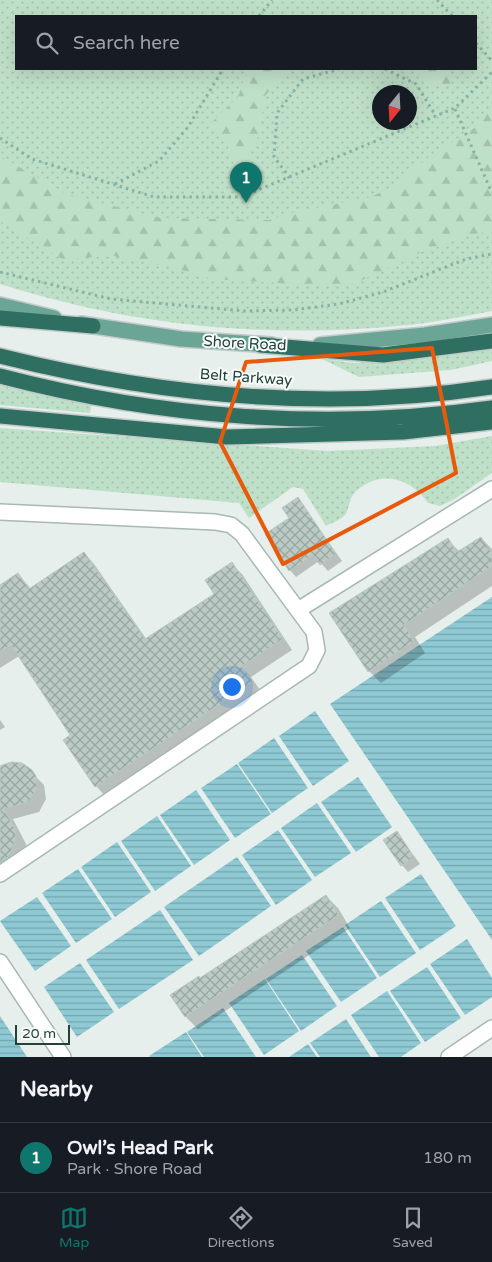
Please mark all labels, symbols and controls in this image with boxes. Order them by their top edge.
search box [15,15,477,70]
icon: search [33,29,61,57]
text: Search here [73,32,180,54]
north arrow [372,85,417,130]
pin: 1 [230,162,262,203]
street label: Shore Road [203,332,287,354]
street label: Belt Parkway [199,365,293,389]
your location [219,674,245,700]
scale bar [15,1022,70,1045]
text: 20 m [22,1025,56,1042]
text: Nearby [20,1077,93,1102]
text: Owl’s Head Park [67,1137,214,1159]
text: 1 [31,1148,41,1168]
text: 180 m [423,1148,472,1168]
text: Park · Shore Road [67,1159,202,1179]
tab: Map [59,1204,89,1251]
tab: Directions [207,1204,274,1251]
tab: Saved [392,1204,433,1251]

